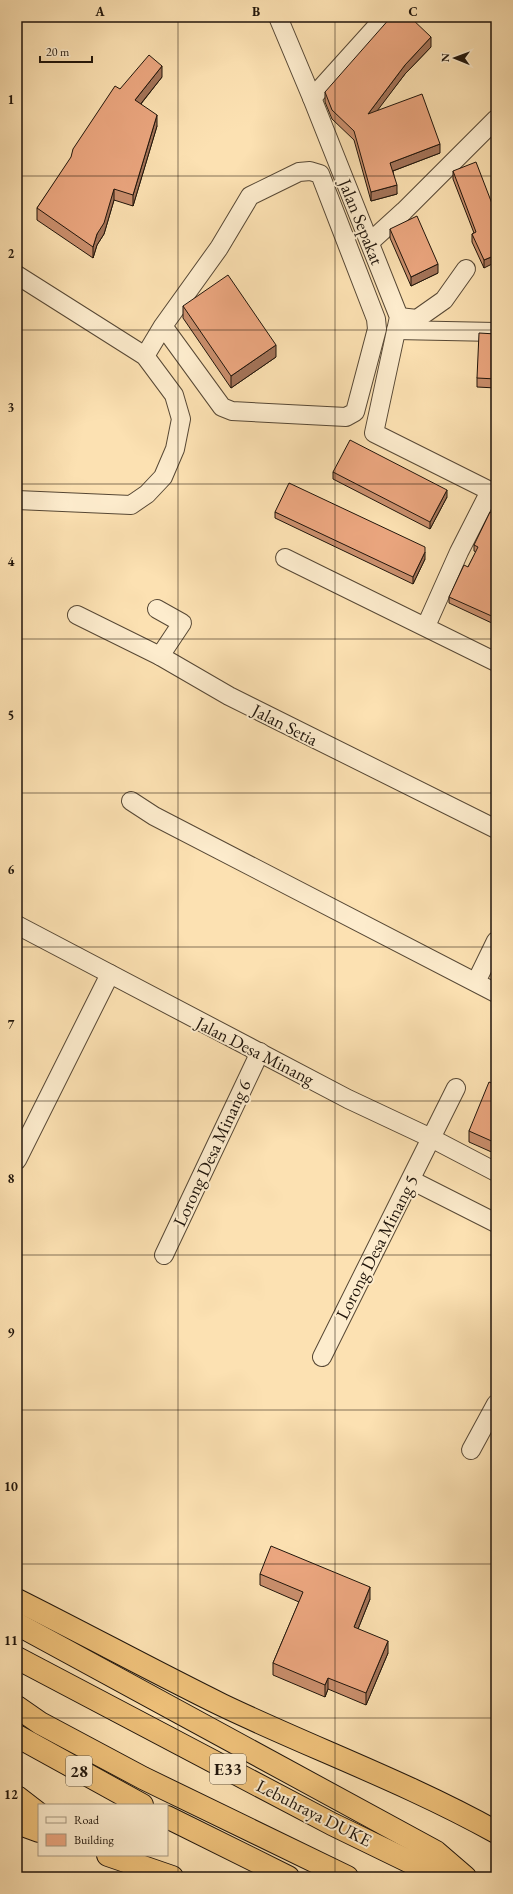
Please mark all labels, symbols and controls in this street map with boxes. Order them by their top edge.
text: A [94,3,105,20]
text: B [252,3,260,20]
text: C [408,3,418,20]
scale bar [40,38,92,64]
north arrow [435,38,475,78]
text: 20 m [46,44,70,60]
text: N [438,53,452,62]
text: 1 [8,91,15,108]
street label: Jalan Sepakat [333,174,389,269]
text: 2 [8,245,15,262]
text: 3 [8,399,15,416]
text: 4 [8,553,15,570]
street label: Jalan Setia [247,697,323,751]
text: 5 [8,707,14,724]
text: 6 [8,861,15,878]
street label: Jalan Desa Minang [190,1010,318,1090]
text: 7 [8,1016,15,1033]
street label: Lorong Desa Minang 6 [167,1075,256,1230]
text: 8 [8,1170,15,1187]
street label: Lorong Desa Minang 5 [330,1171,423,1323]
text: 9 [8,1324,15,1341]
text: 10 [4,1478,18,1495]
text: 11 [4,1632,18,1649]
road number: E33 [210,1754,246,1784]
road number: 28 [66,1756,92,1786]
street label: Lebuhraya DUKE [253,1774,376,1851]
text: 12 [4,1786,18,1803]
legend [38,1804,168,1856]
text: Road [74,1812,100,1828]
text: Building [74,1832,115,1848]

